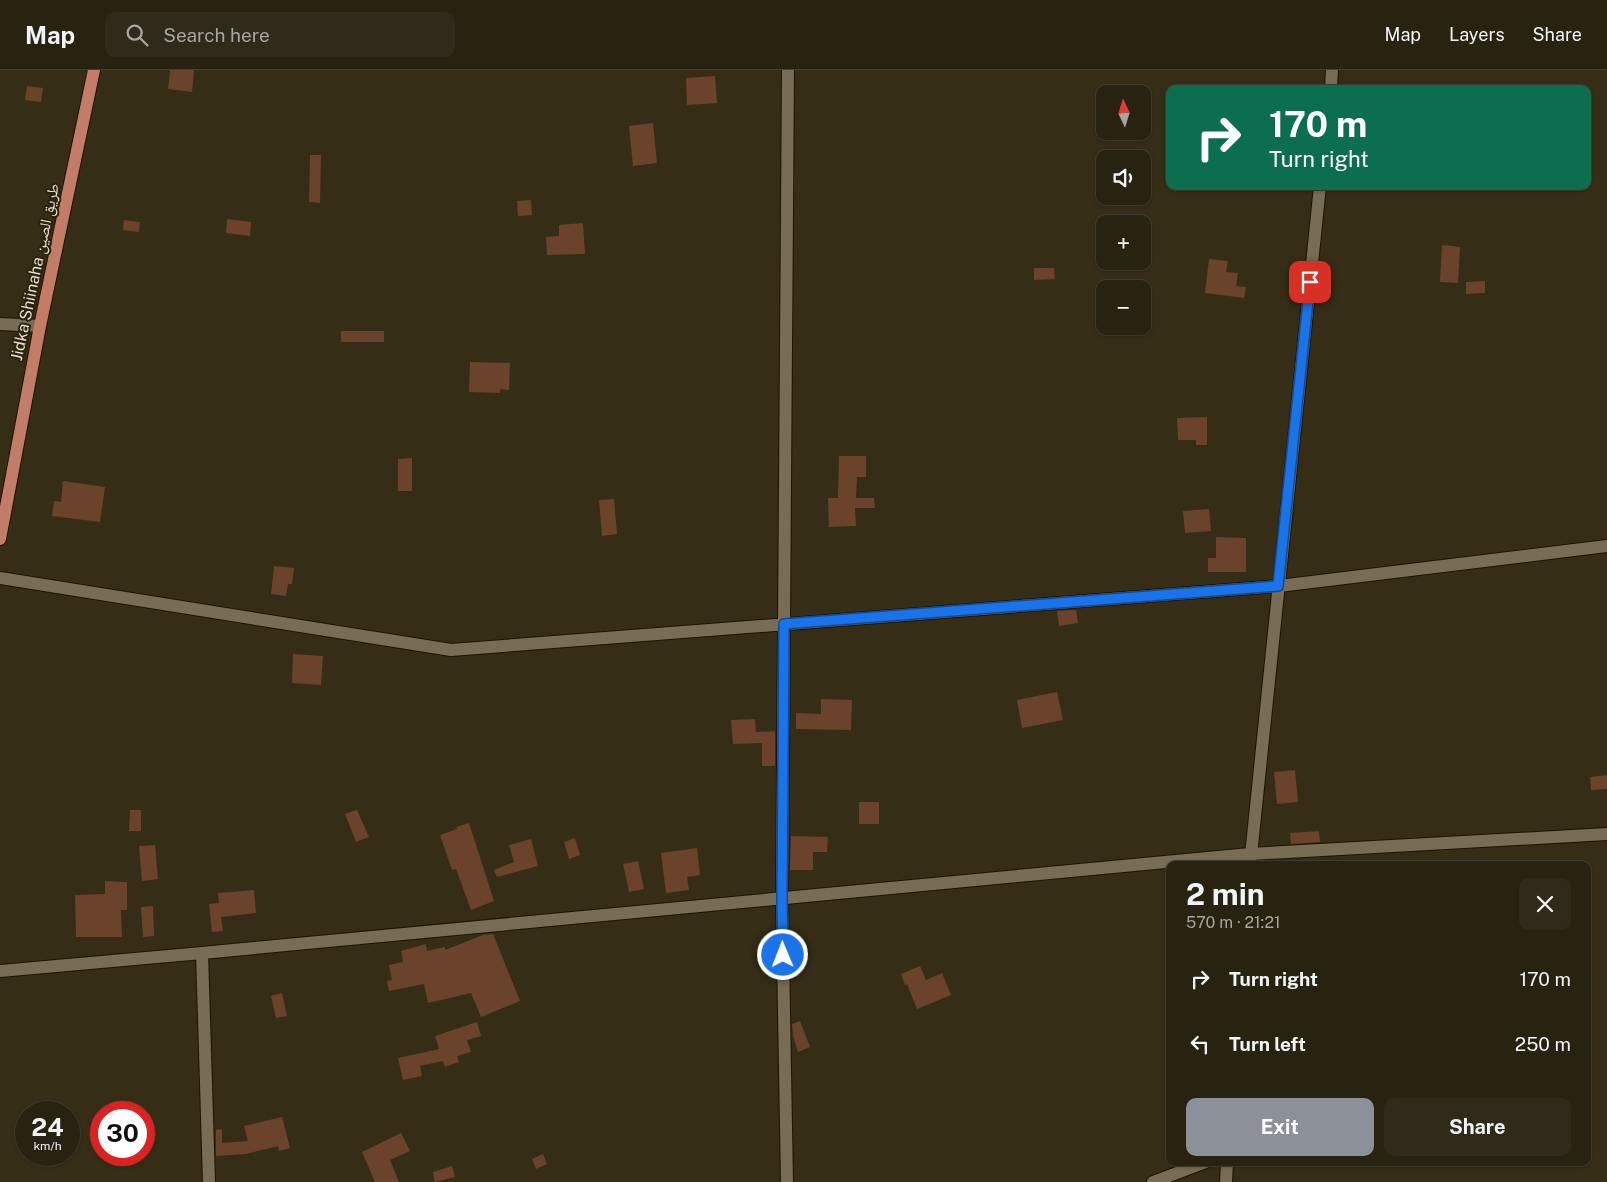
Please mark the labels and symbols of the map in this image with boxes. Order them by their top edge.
north arrow [1096,85,1151,140]
street label: Jidka Shiinaha طريق الصين [7,182,64,363]
pin [1289,261,1331,303]
position arrow [756,928,808,980]
speed limit sign: 30 [90,1101,155,1166]

